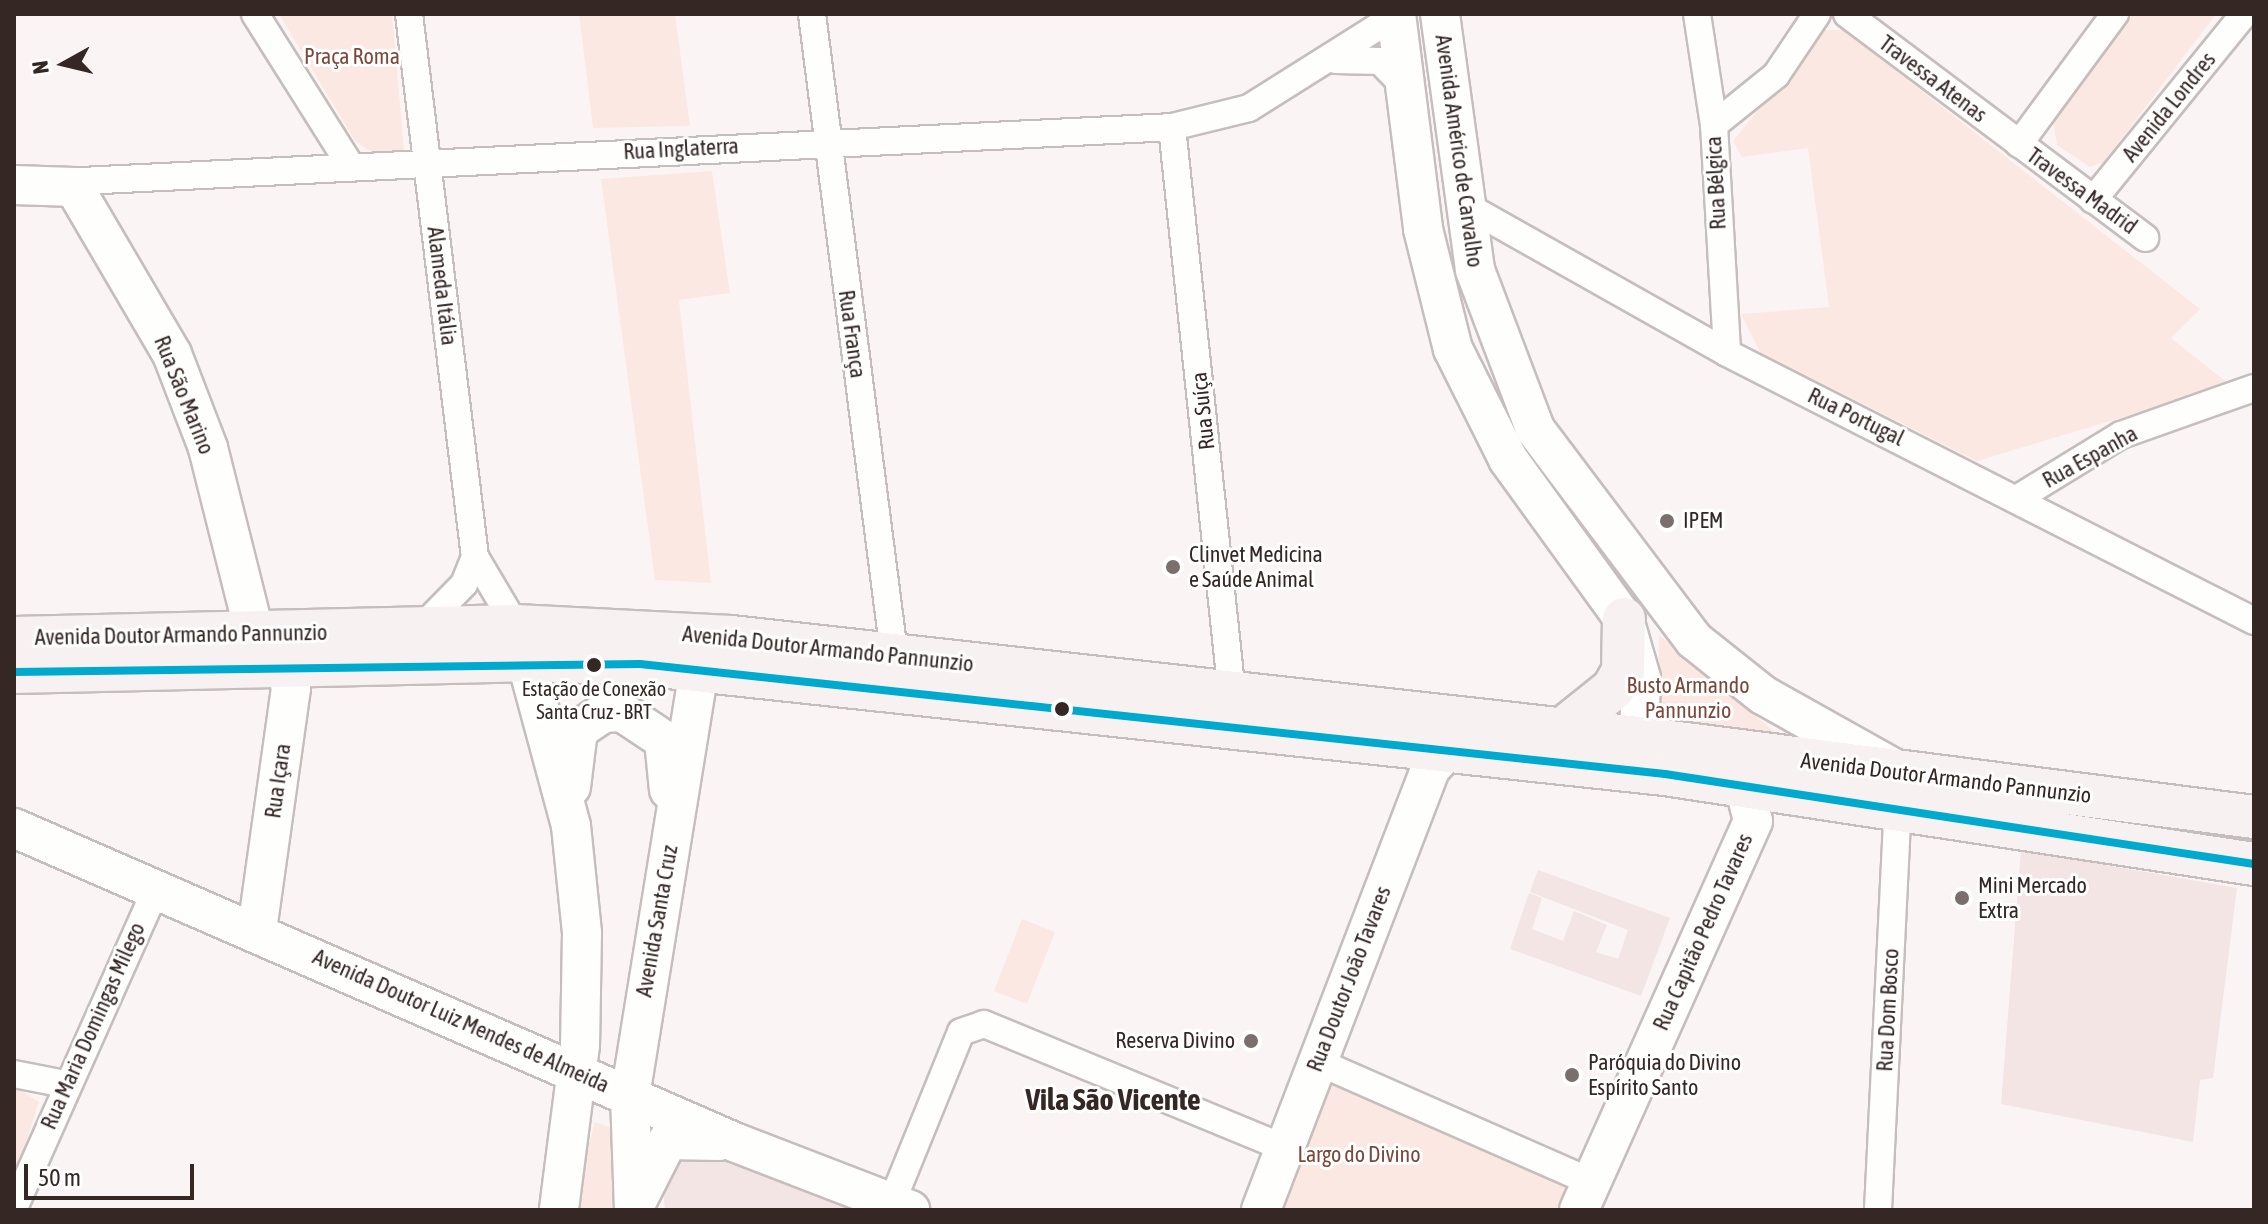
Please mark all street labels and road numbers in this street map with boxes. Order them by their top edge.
street label: Travessa Atenas [1874,30,1992,128]
street label: Avenida Américo de Carvalho [1430,33,1488,269]
street label: Avenida Londres [2117,47,2221,167]
street label: Rua Inglaterra [623,133,739,165]
street label: Rua Bélgica [1700,136,1732,230]
street label: Travessa Madrid [2022,142,2142,240]
street label: Alameda Itália [422,225,462,347]
street label: Rua França [833,288,871,380]
street label: Rua São Marino [148,332,220,458]
street label: Rua Suíça [1186,371,1220,451]
street label: Rua Portugal [1803,382,1909,452]
street label: Rua Espanha [2038,420,2142,494]
street label: Avenida Doutor Armando Pannunzio [35,619,327,651]
street label: Avenida Doutor Armando Pannunzio [681,621,975,677]
street label: Rua Içara [260,742,296,820]
street label: Avenida Doutor Armando Pannunzio [1799,747,2093,809]
street label: Rua Capitão Pedro Tavares [1648,829,1758,1035]
street label: Avenida Santa Cruz [631,843,683,999]
street label: Rua Doutor João Tavares [1301,882,1397,1076]
street label: Rua Maria Domingas Milego [35,918,151,1134]
street label: Avenida Doutor Luiz Mendes de Almeida [309,944,613,1098]
street label: Rua Dom Bosco [1872,948,1904,1072]

